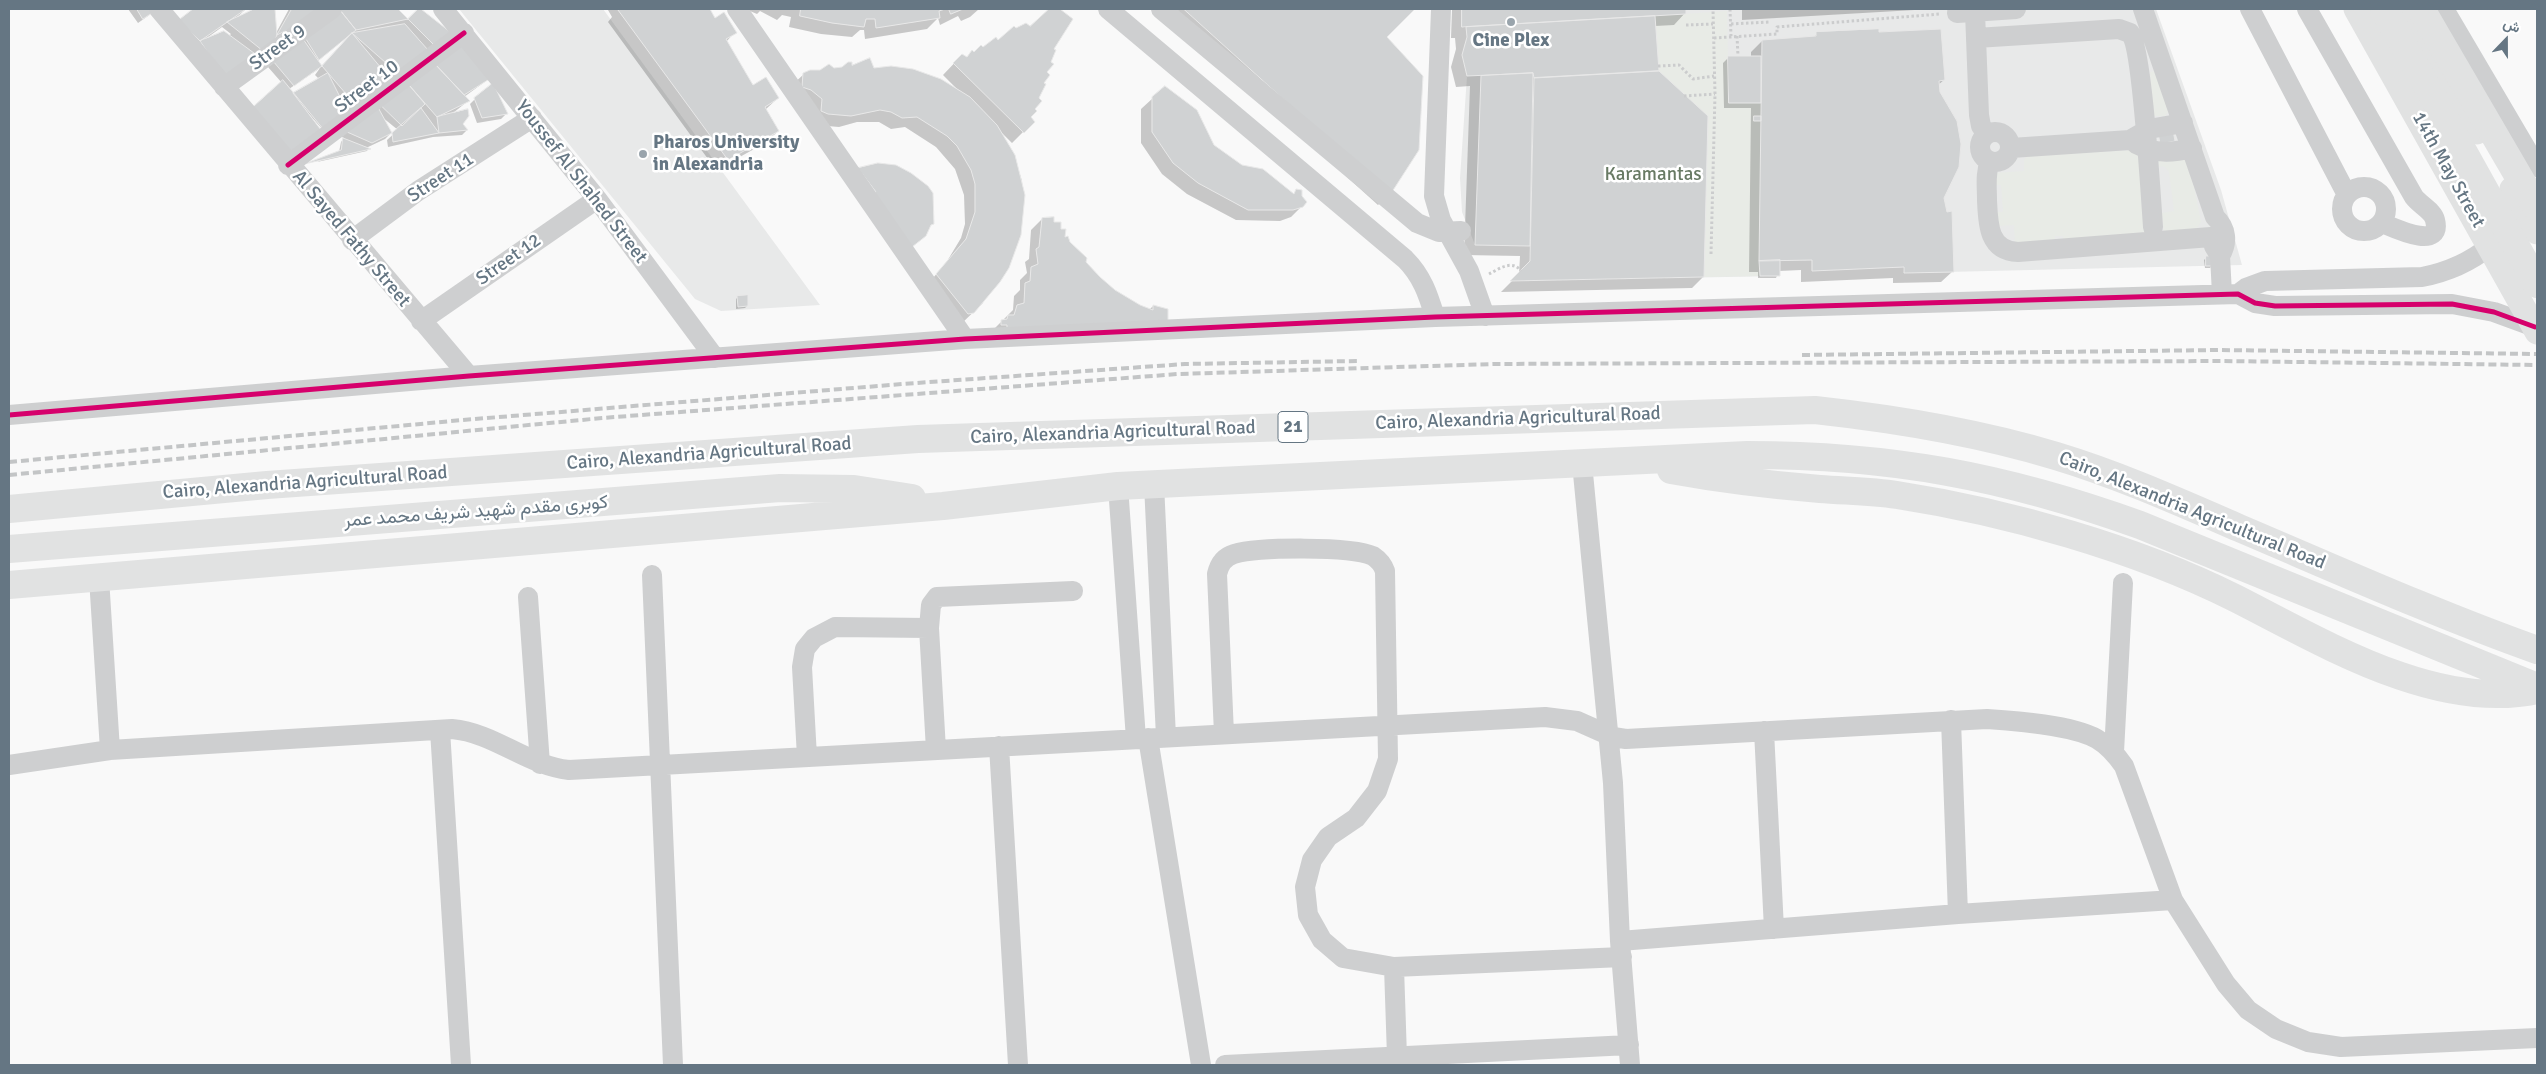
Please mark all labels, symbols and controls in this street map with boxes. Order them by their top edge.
north arrow [2481,15,2531,65]
text: ش [2501,15,2523,37]
marker: Cine Plex [1505,16,1517,28]
street label: Street 9 [245,20,311,76]
place label: Cine Plex [1473,30,1549,52]
street label: Street 10 [331,56,403,118]
street label: Youssef Al Shahed Street [510,96,652,268]
street label: 14th May Street [2407,108,2489,232]
place label: Pharos University in Alexandria [653,132,800,176]
street label: Street 11 [404,148,478,208]
marker: Pharos University in Alexandria [637,148,649,160]
park label: Karamantas [1604,164,1702,186]
street label: Al Sayed Fathy Street [287,166,415,312]
street label: Street 12 [472,229,546,291]
street label: Cairo, Alexandria Agricultural Road [1375,403,1661,435]
road number: 21 [1278,412,1308,442]
street label: Cairo, Alexandria Agricultural Road [970,417,1256,449]
street label: Cairo, Alexandria Agricultural Road [566,433,852,475]
street label: Cairo, Alexandria Agricultural Road [2055,447,2329,575]
street label: Cairo, Alexandria Agricultural Road [162,462,448,504]
street label: كوبرى مقدم شهيد شريف محمد عمر [343,491,609,533]

